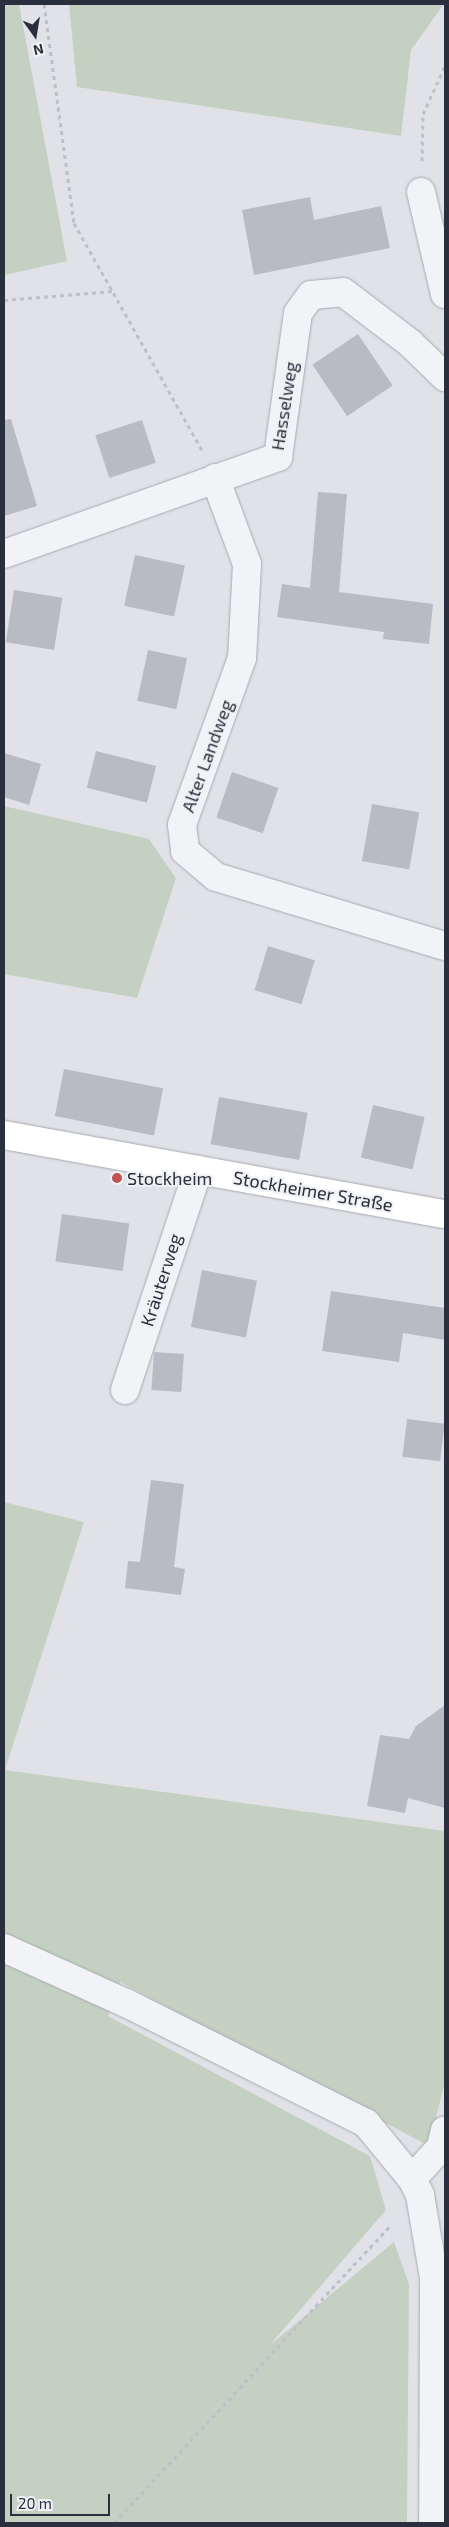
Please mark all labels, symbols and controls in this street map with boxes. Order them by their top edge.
north arrow [10,10,60,60]
text: N [32,41,45,60]
street label: Hasselweg [266,360,302,452]
street label: Alter Landweg [177,697,237,815]
street label: Stockheimer Straße [231,1166,395,1216]
place label: Stockheim [127,1167,212,1189]
marker: Stockheim [111,1172,123,1184]
street label: Kräuterweg [136,1231,186,1329]
scale bar [12,2484,112,2516]
text: 20 m [18,2494,52,2512]

